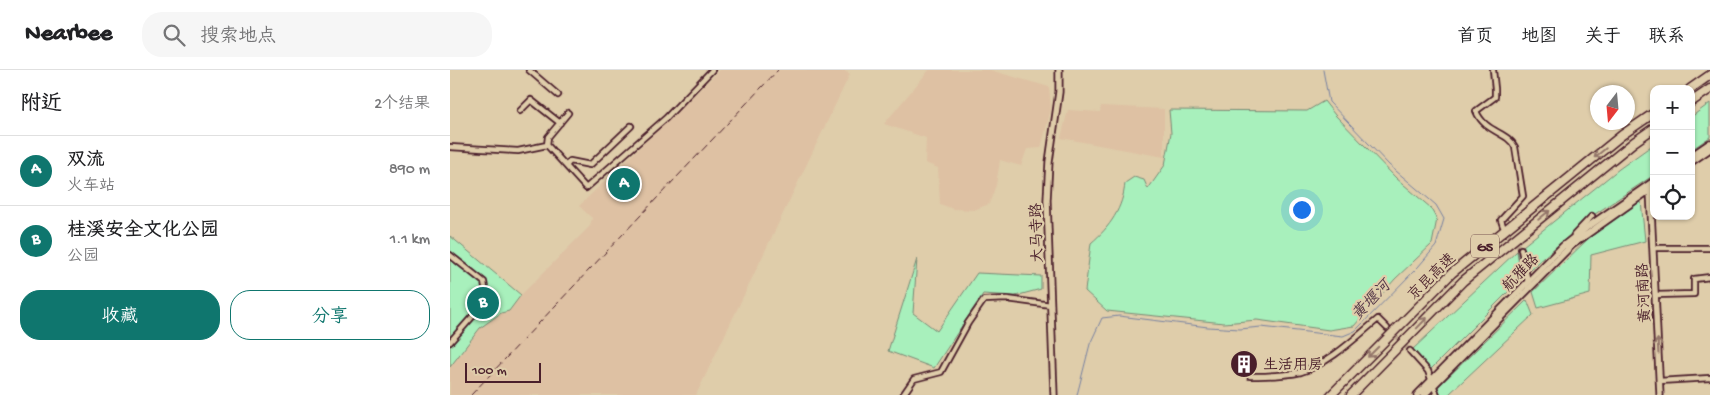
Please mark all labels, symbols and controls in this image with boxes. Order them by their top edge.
search box [142,12,492,57]
text: Nearbee [25,20,112,49]
icon: search [160,21,188,49]
text: 搜索地点 [200,26,276,49]
text: 首页 [1457,27,1493,48]
text: 地图 [1521,27,1557,48]
text: 关于 [1585,27,1621,48]
text: 联系 [1649,27,1685,48]
north arrow [1590,85,1635,130]
map controls [1650,85,1695,220]
button: + [1650,85,1695,130]
text: 附近 [20,93,62,118]
text: 2个结果 [374,96,430,115]
button: − [1650,130,1695,175]
one-way arrow [1594,147,1607,158]
text: 双流 [67,150,105,173]
text: A [31,161,41,180]
text: 890 m [389,161,430,180]
pin: A [608,165,640,203]
button: locate [1650,175,1695,220]
text: 火车站 [67,178,115,197]
your location [1289,197,1315,223]
street label: 大马寺路 [1028,203,1048,263]
one-way arrow [1537,210,1550,221]
text: 桂溪安全文化公园 [67,220,219,243]
text: B [32,231,40,250]
text: 1.1 km [390,231,430,250]
road number: G5 [1471,235,1499,258]
text: 公园 [67,248,99,267]
street label: 京昆高速 [1404,249,1460,305]
street label: 航雅路 [1499,250,1544,296]
street label: 黄河南路 [1633,262,1656,323]
water label: 黄堰河 [1348,274,1398,325]
pin: B [467,284,499,322]
button: 收藏 [20,290,220,340]
button: 分享 [230,290,430,340]
one-way arrow [1416,316,1428,329]
one-way arrow [1653,339,1662,355]
one-way arrow [1367,346,1380,358]
building icon: 生活用房 [1229,349,1259,379]
place label: 生活用房 [1263,357,1323,375]
scale bar [465,360,541,383]
text: 100 m [472,363,507,380]

